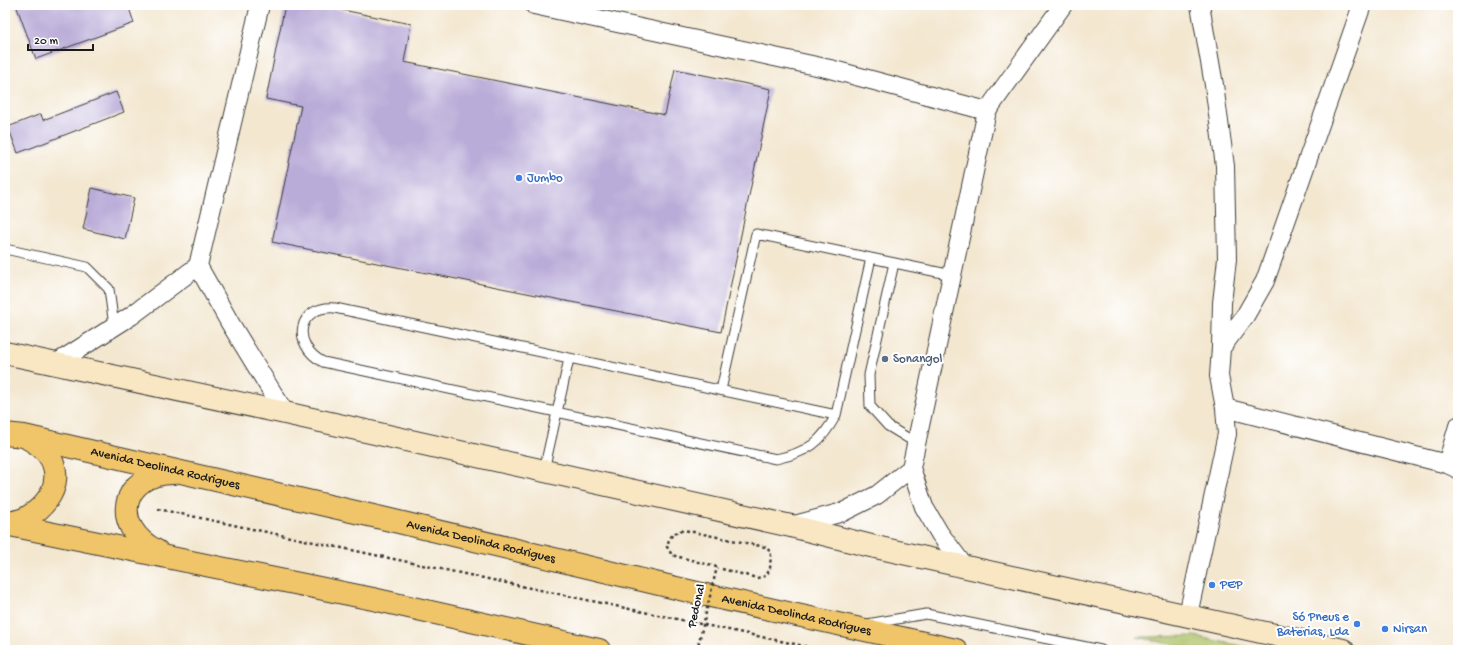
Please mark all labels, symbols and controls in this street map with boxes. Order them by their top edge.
scale bar [28,26,93,52]
text: 20 m [34,35,59,49]
place label: Jumbo [527,171,563,186]
marker: Jumbo [514,173,524,183]
place label: Sonangol [893,352,942,367]
marker: Sonangol [880,354,890,364]
street label: Avenida Deolinda Rodrigues [89,444,242,493]
street label: Avenida Deolinda Rodrigues [405,517,558,567]
place label: PEP [1219,578,1243,593]
marker: PEP [1207,580,1217,590]
street label: Pedonal [684,583,709,630]
street label: Avenida Deolinda Rodrigues [720,591,874,639]
place label: Só Pneus e Baterias, Lda [1276,610,1350,640]
marker: Só Pneus e Baterias, Lda [1352,619,1362,629]
place label: Nirsan [1393,622,1428,637]
marker: Nirsan [1380,624,1390,634]

